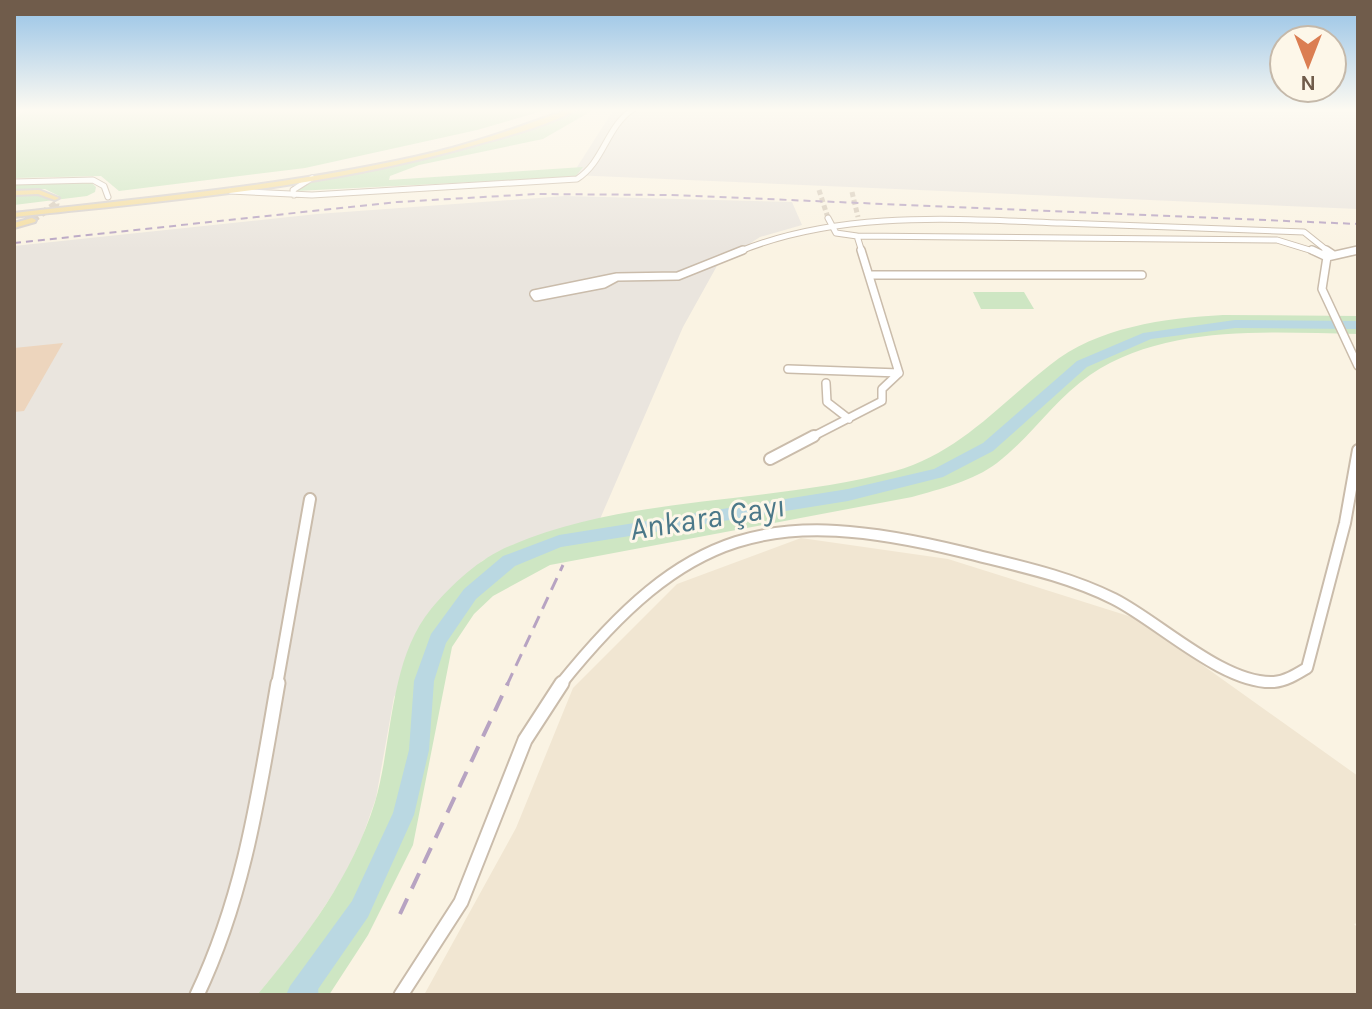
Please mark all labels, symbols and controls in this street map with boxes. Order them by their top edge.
north arrow [1268,24,1348,104]
text: N [1300,70,1316,96]
water label: Ankara Çayı [627,487,787,548]

